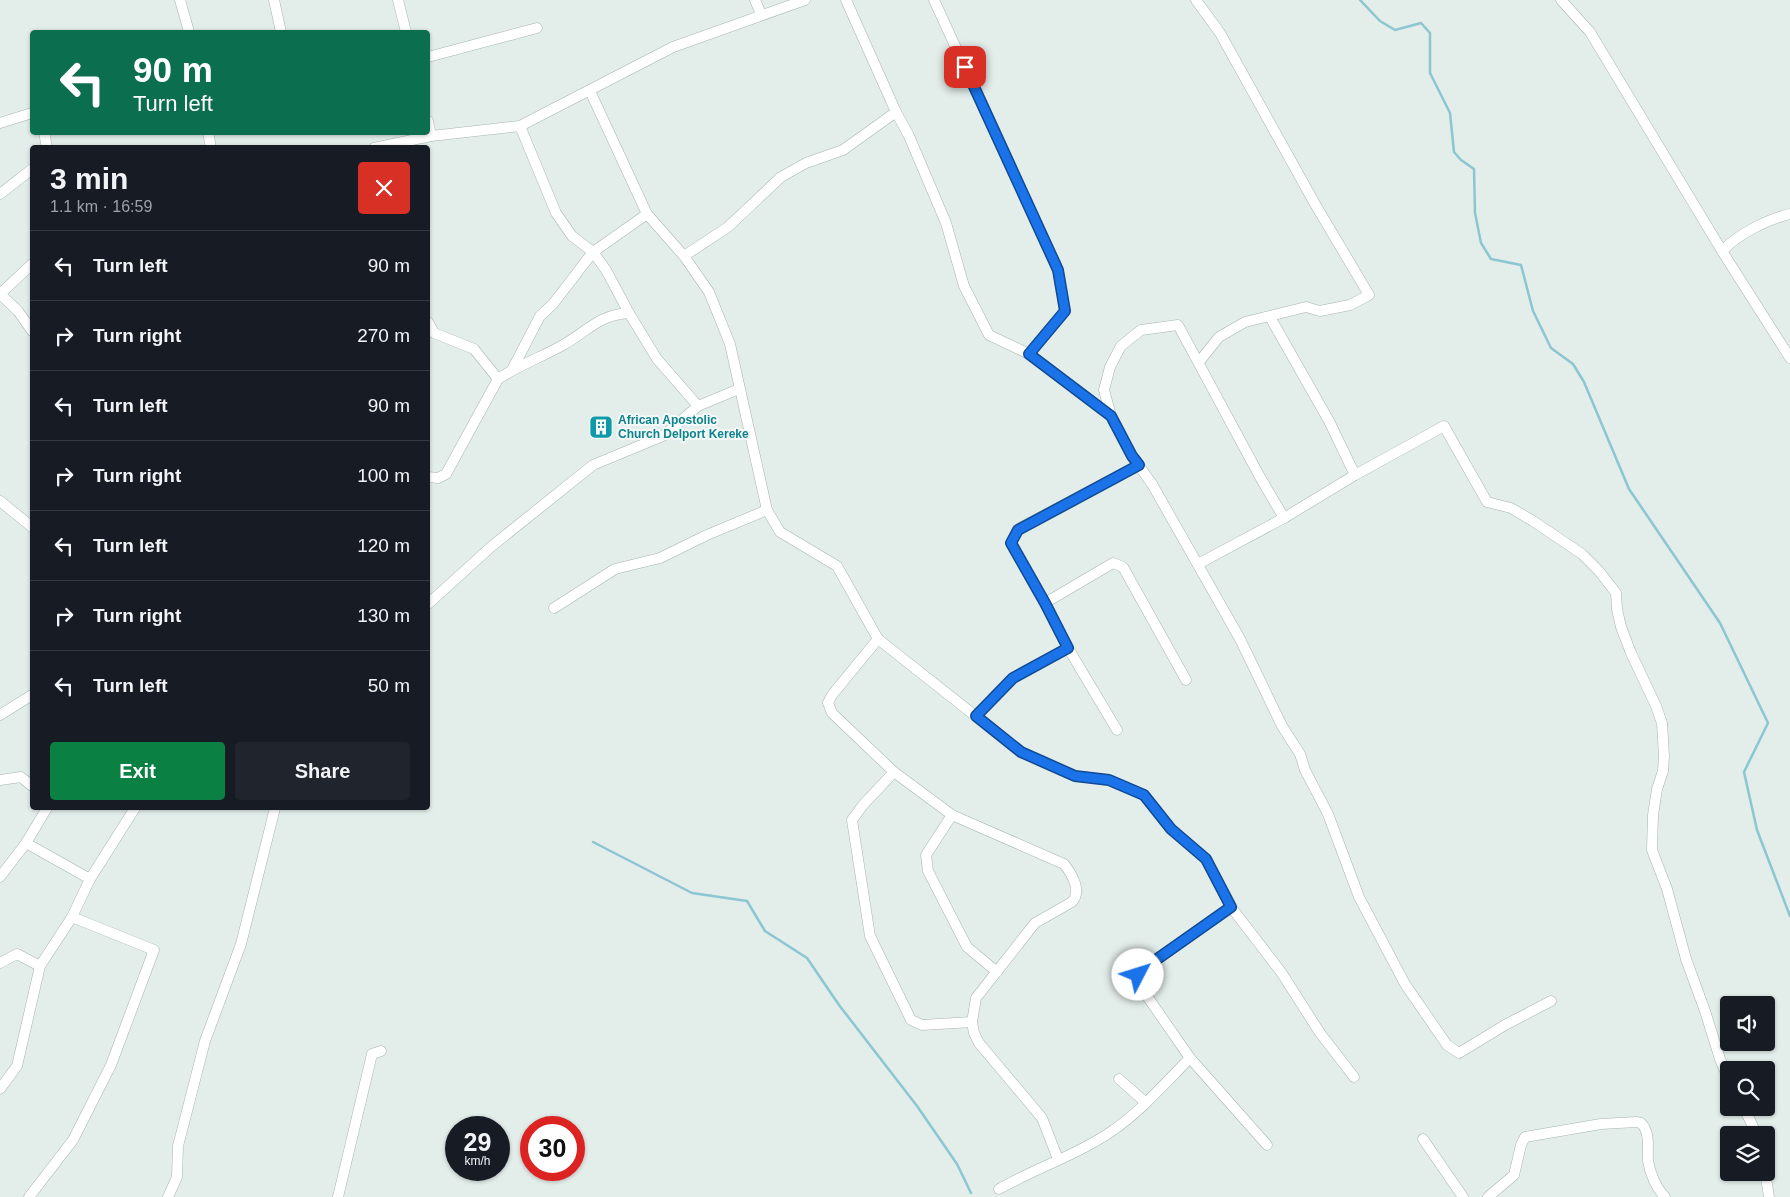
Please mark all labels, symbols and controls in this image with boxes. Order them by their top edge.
pin [944,46,986,88]
icon: left [50,50,115,115]
text: 90 m [133,50,213,89]
icon: arrive [951,53,979,81]
text: Turn left [133,91,213,116]
text: 3 min [50,162,128,195]
button: close [358,162,410,214]
text: 1.1 km · 16:59 [50,198,152,215]
icon: left [50,252,78,280]
text: Turn left [93,255,168,276]
text: 90 m [368,255,410,276]
icon: right [50,322,78,350]
text: Turn right [93,325,181,346]
text: 270 m [357,325,410,346]
icon: left [50,392,78,420]
text: Turn left [93,395,168,416]
text: 90 m [368,395,410,416]
place label: African Apostolic Church Delport Kereke [618,413,749,441]
building icon: African Apostolic Church Delport Kereke [588,414,614,440]
icon: right [50,462,78,490]
text: Turn right [93,465,181,486]
text: 100 m [357,465,410,486]
icon: left [50,532,78,560]
text: Turn left [93,535,168,556]
text: 120 m [357,535,410,556]
icon: right [50,602,78,630]
text: Turn right [93,605,181,626]
text: 130 m [357,605,410,626]
icon: left [50,672,78,700]
text: Turn left [93,675,168,696]
text: 50 m [368,675,410,696]
button: Exit [50,742,225,800]
button: Share [235,742,410,800]
position arrow [1111,948,1163,1000]
map controls [1720,996,1775,1181]
button: sound [1720,996,1775,1051]
button: search [1720,1061,1775,1116]
speed limit sign: 30 [520,1116,585,1181]
button: layers [1720,1126,1775,1181]
text: 29 [464,1128,491,1156]
text: km/h [464,1154,491,1168]

